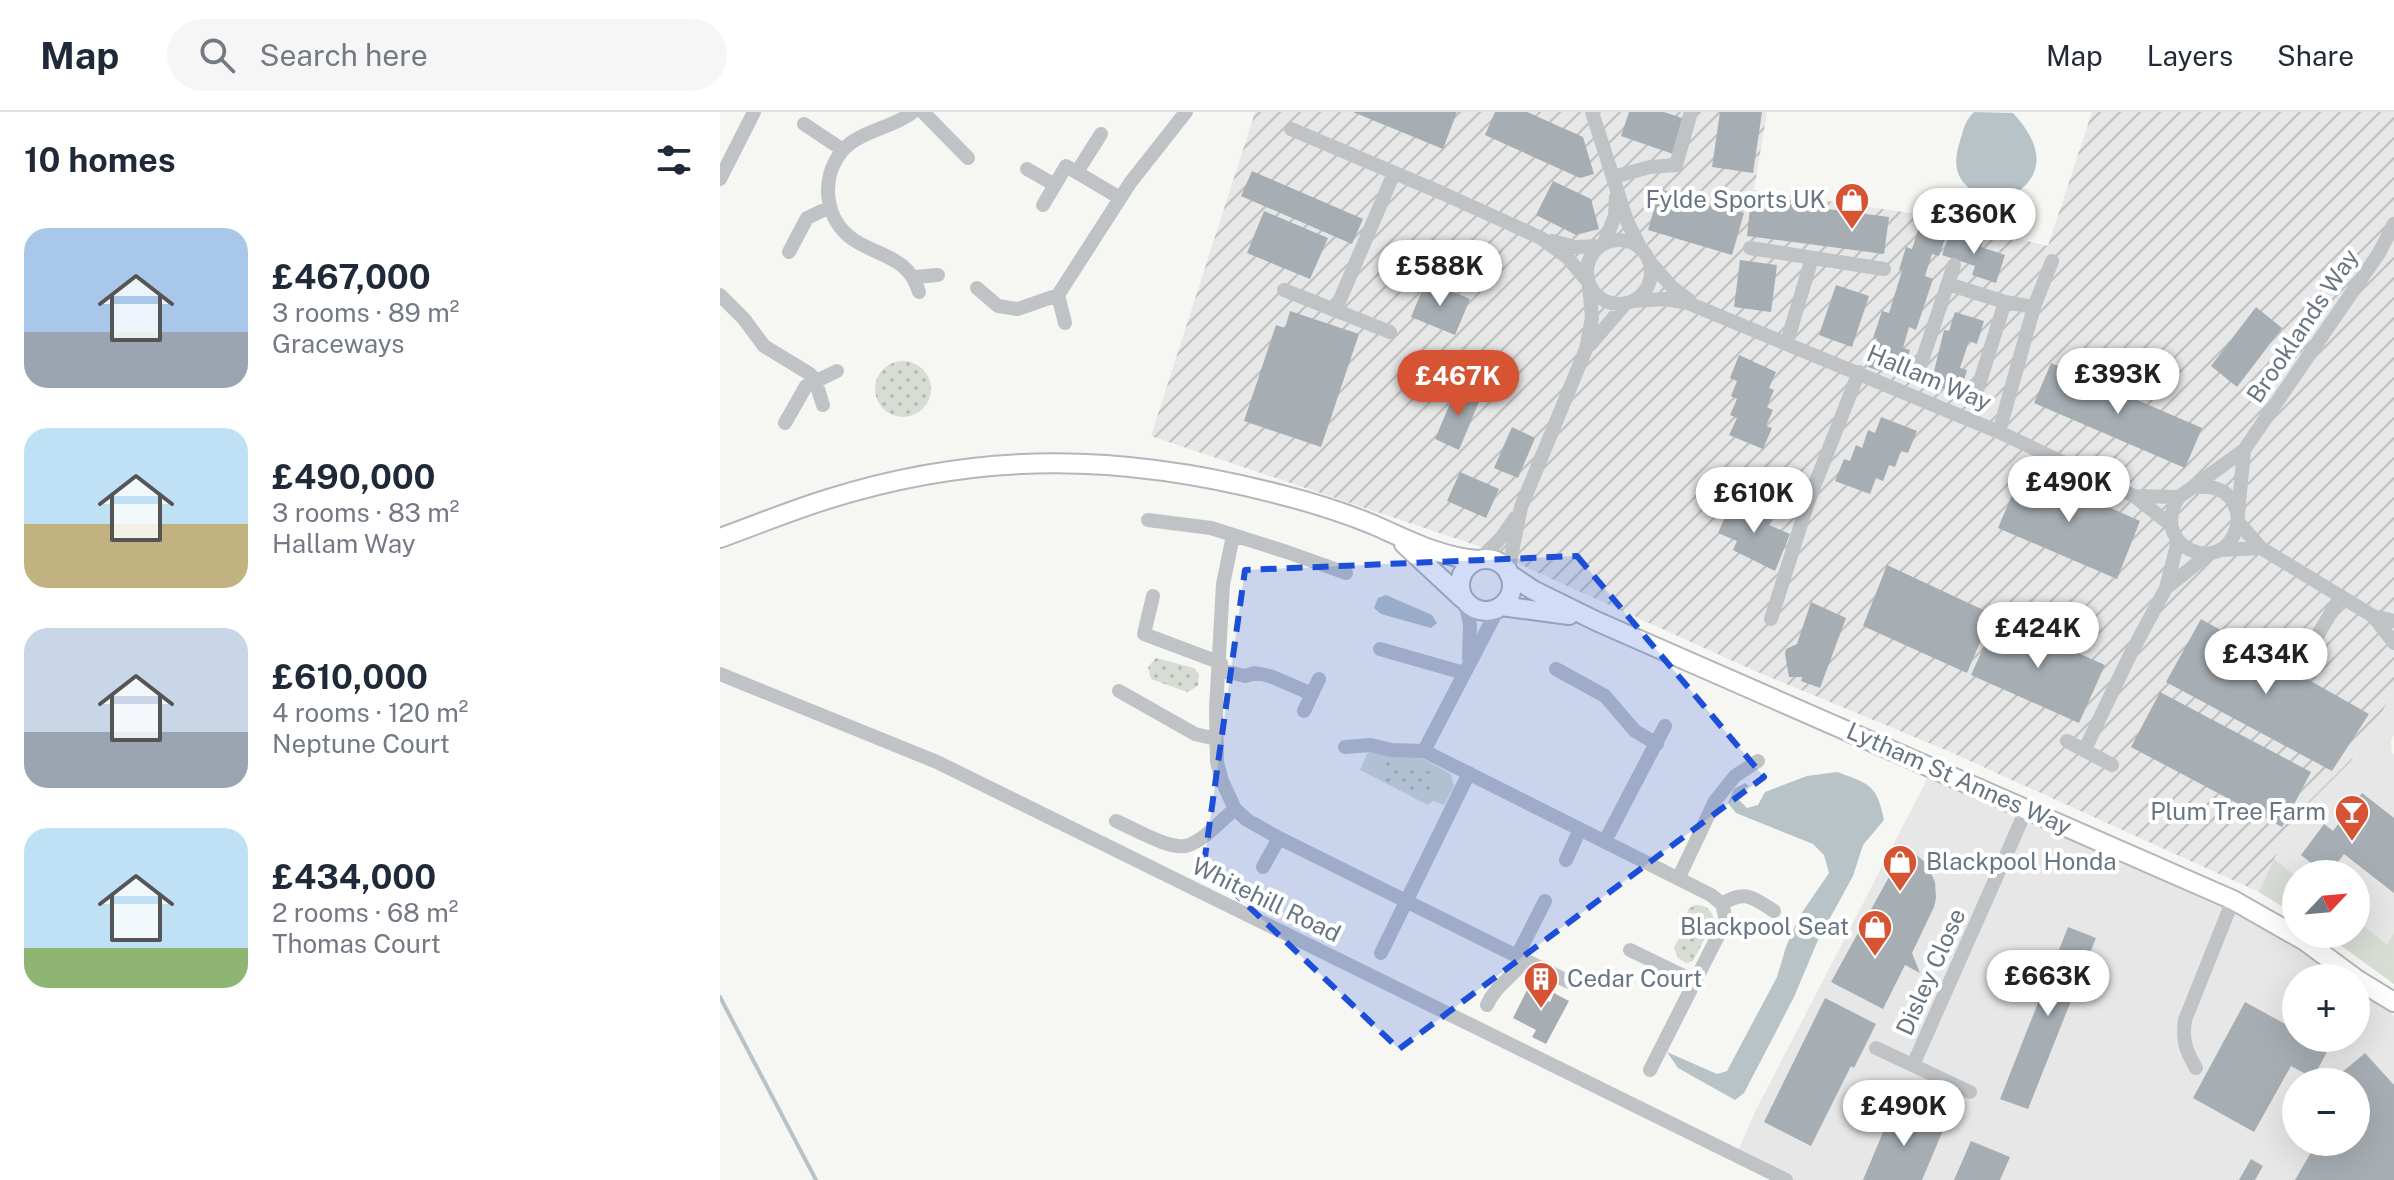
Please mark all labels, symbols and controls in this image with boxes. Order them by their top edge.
search box [167,19,727,91]
text: Map [40,33,119,78]
icon: search [195,33,239,77]
text: Search here [259,37,428,73]
text: Map [2046,39,2103,72]
text: Layers [2147,39,2233,72]
text: Share [2277,39,2354,72]
icon: filters [652,138,696,182]
text: 10 homes [24,140,176,180]
shop icon: Fylde Sports UK [1833,181,1871,231]
place label: Fylde Sports UK [1646,185,1826,213]
pin: £360K [1918,188,2030,256]
text: £360K [1931,198,2017,229]
pin: £588K [1384,240,1496,308]
street label: Brooklands Way [2240,243,2364,408]
text: £588K [1396,250,1484,281]
text: £467,000 [272,257,431,297]
icon: home [88,260,184,356]
text: 3 rooms · 89 m² [272,297,459,328]
text: Graceways [272,328,404,359]
street label: Hallam Way [1863,338,1996,416]
pin: £393K [2062,348,2174,416]
pin: £467K [1402,350,1514,418]
text: £393K [2074,358,2162,389]
text: £467K [1415,360,1501,391]
pin: £490K [2013,456,2125,524]
text: £490,000 [272,457,436,497]
icon: home [88,460,184,556]
text: £490K [2026,466,2112,497]
pin: £610K [1698,467,1810,535]
text: £610K [1714,477,1794,508]
text: 3 rooms · 83 m² [272,497,459,528]
text: Hallam Way [272,528,416,559]
pin: £424K [1982,602,2094,670]
text: £424K [1995,612,2081,643]
pin: £434K [2210,628,2322,696]
text: £434K [2223,638,2309,669]
text: £610,000 [272,657,428,697]
icon: home [88,660,184,756]
text: 4 rooms · 120 m² [272,697,468,728]
street label: Lytham St Annes Way [1843,716,2076,840]
text: Neptune Court [272,728,450,759]
bar icon: Plum Tree Farm [2333,793,2371,843]
place label: Plum Tree Farm [2150,797,2326,825]
shop icon: Blackpool Honda [1881,843,1919,893]
place label: Blackpool Honda [1926,847,2117,875]
street label: Whitehill Road [1187,851,1345,947]
text: £434,000 [272,857,436,897]
icon: home [88,860,184,956]
north arrow [2282,860,2370,948]
map controls [2282,860,2370,1156]
text: 2 rooms · 68 m² [272,897,458,928]
street label: Disley Close [1890,904,1971,1039]
shop icon: Blackpool Seat [1856,908,1894,958]
place label: Blackpool Seat [1680,912,1849,940]
text: Thomas Court [272,928,441,959]
pin: £663K [1992,950,2104,1018]
building icon: Cedar Court [1522,960,1560,1010]
text: £663K [2005,960,2091,991]
place label: Cedar Court [1567,964,1702,992]
button: + [2282,964,2370,1052]
button: − [2282,1068,2370,1156]
pin: £490K [1848,1080,1960,1148]
text: £490K [1861,1090,1947,1121]

